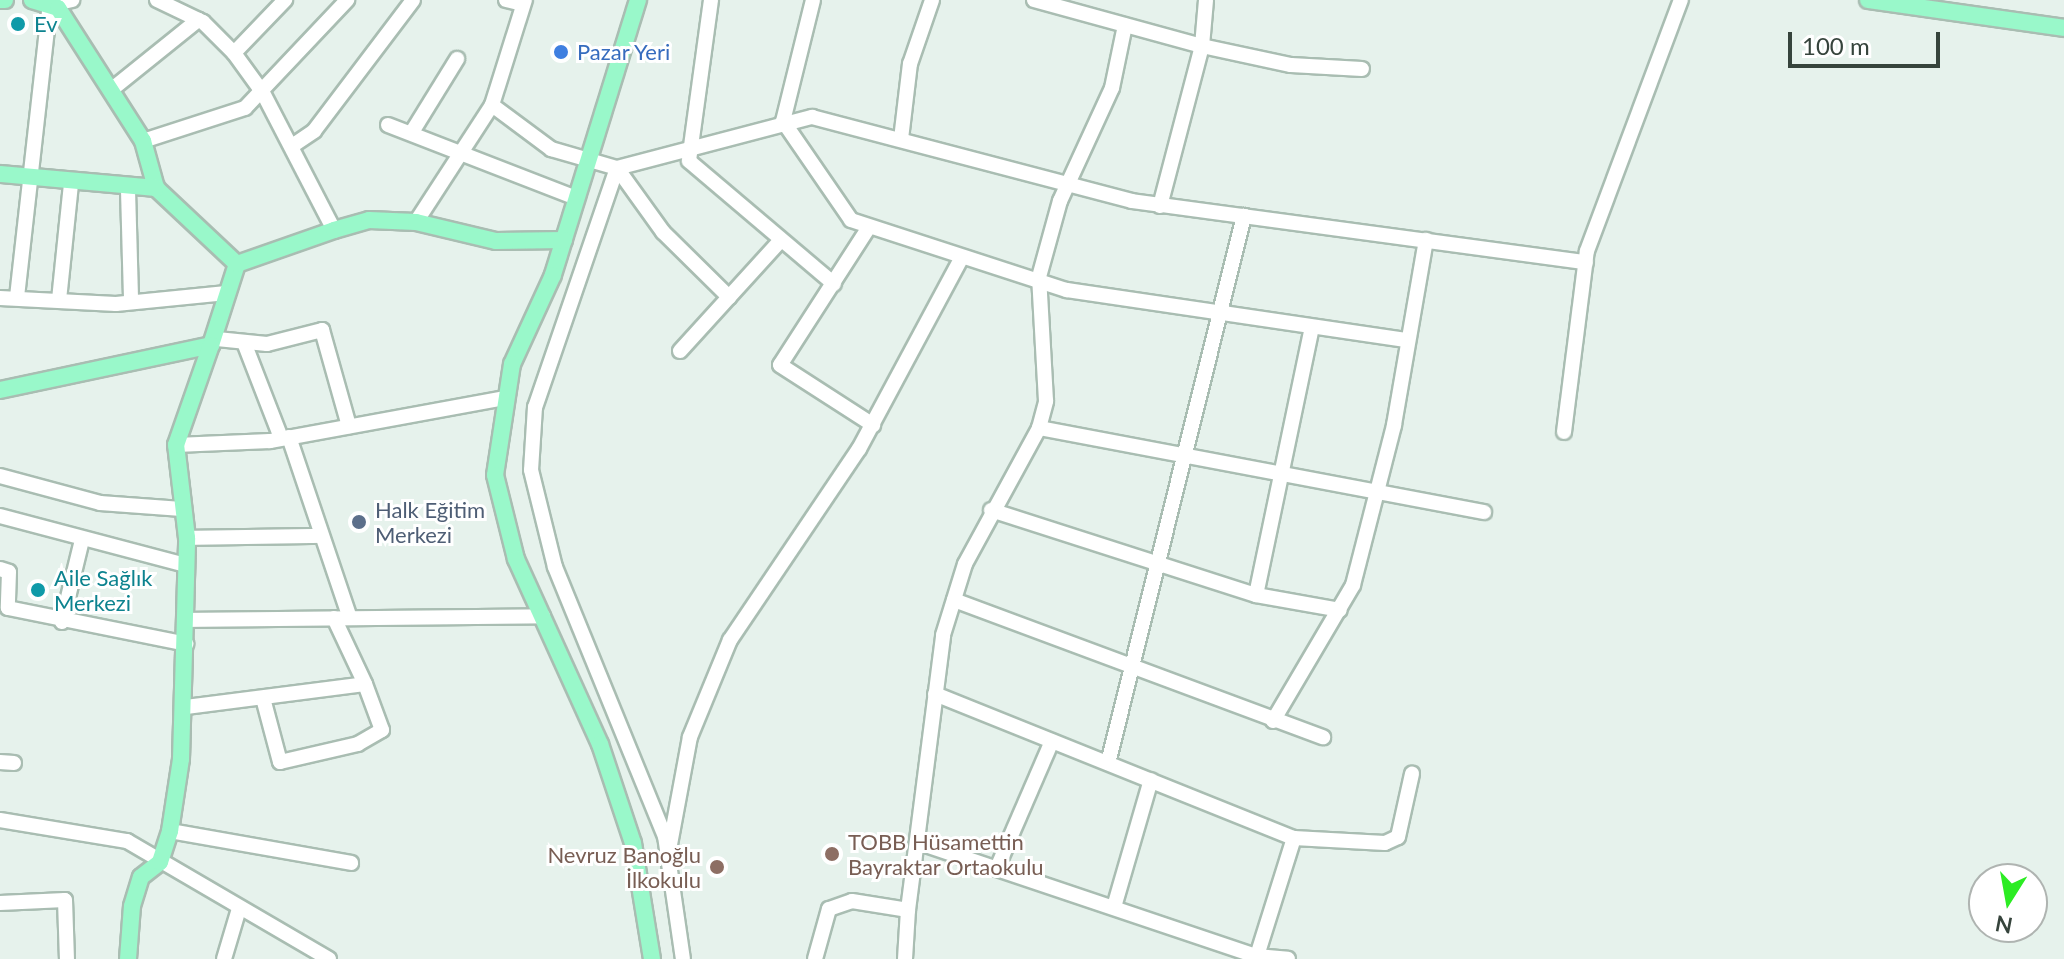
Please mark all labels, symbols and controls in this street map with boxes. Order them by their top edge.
place label: Ev [34,11,58,37]
marker: Ev [9,15,27,33]
scale bar [1792,16,1944,66]
text: 100 m [1802,31,1870,60]
place label: Pazar Yeri [577,39,672,65]
marker: Pazar Yeri [552,43,570,61]
place label: Halk Eğitim Merkezi [375,496,485,548]
marker: Halk Eğitim Merkezi [350,513,368,531]
place label: Aile Sağlık Merkezi [54,564,152,616]
marker: Aile Sağlık Merkezi [29,581,47,599]
place label: TOBB Hüsamettin Bayraktar Ortaokulu [848,828,1044,880]
place label: Nevruz Banoğlu İlkokulu [547,841,701,892]
marker: TOBB Hüsamettin Bayraktar Ortaokulu [823,845,841,863]
marker: Nevruz Banoğlu İlkokulu [708,858,726,876]
north arrow [1968,863,2048,943]
text: N [1993,910,2015,940]

